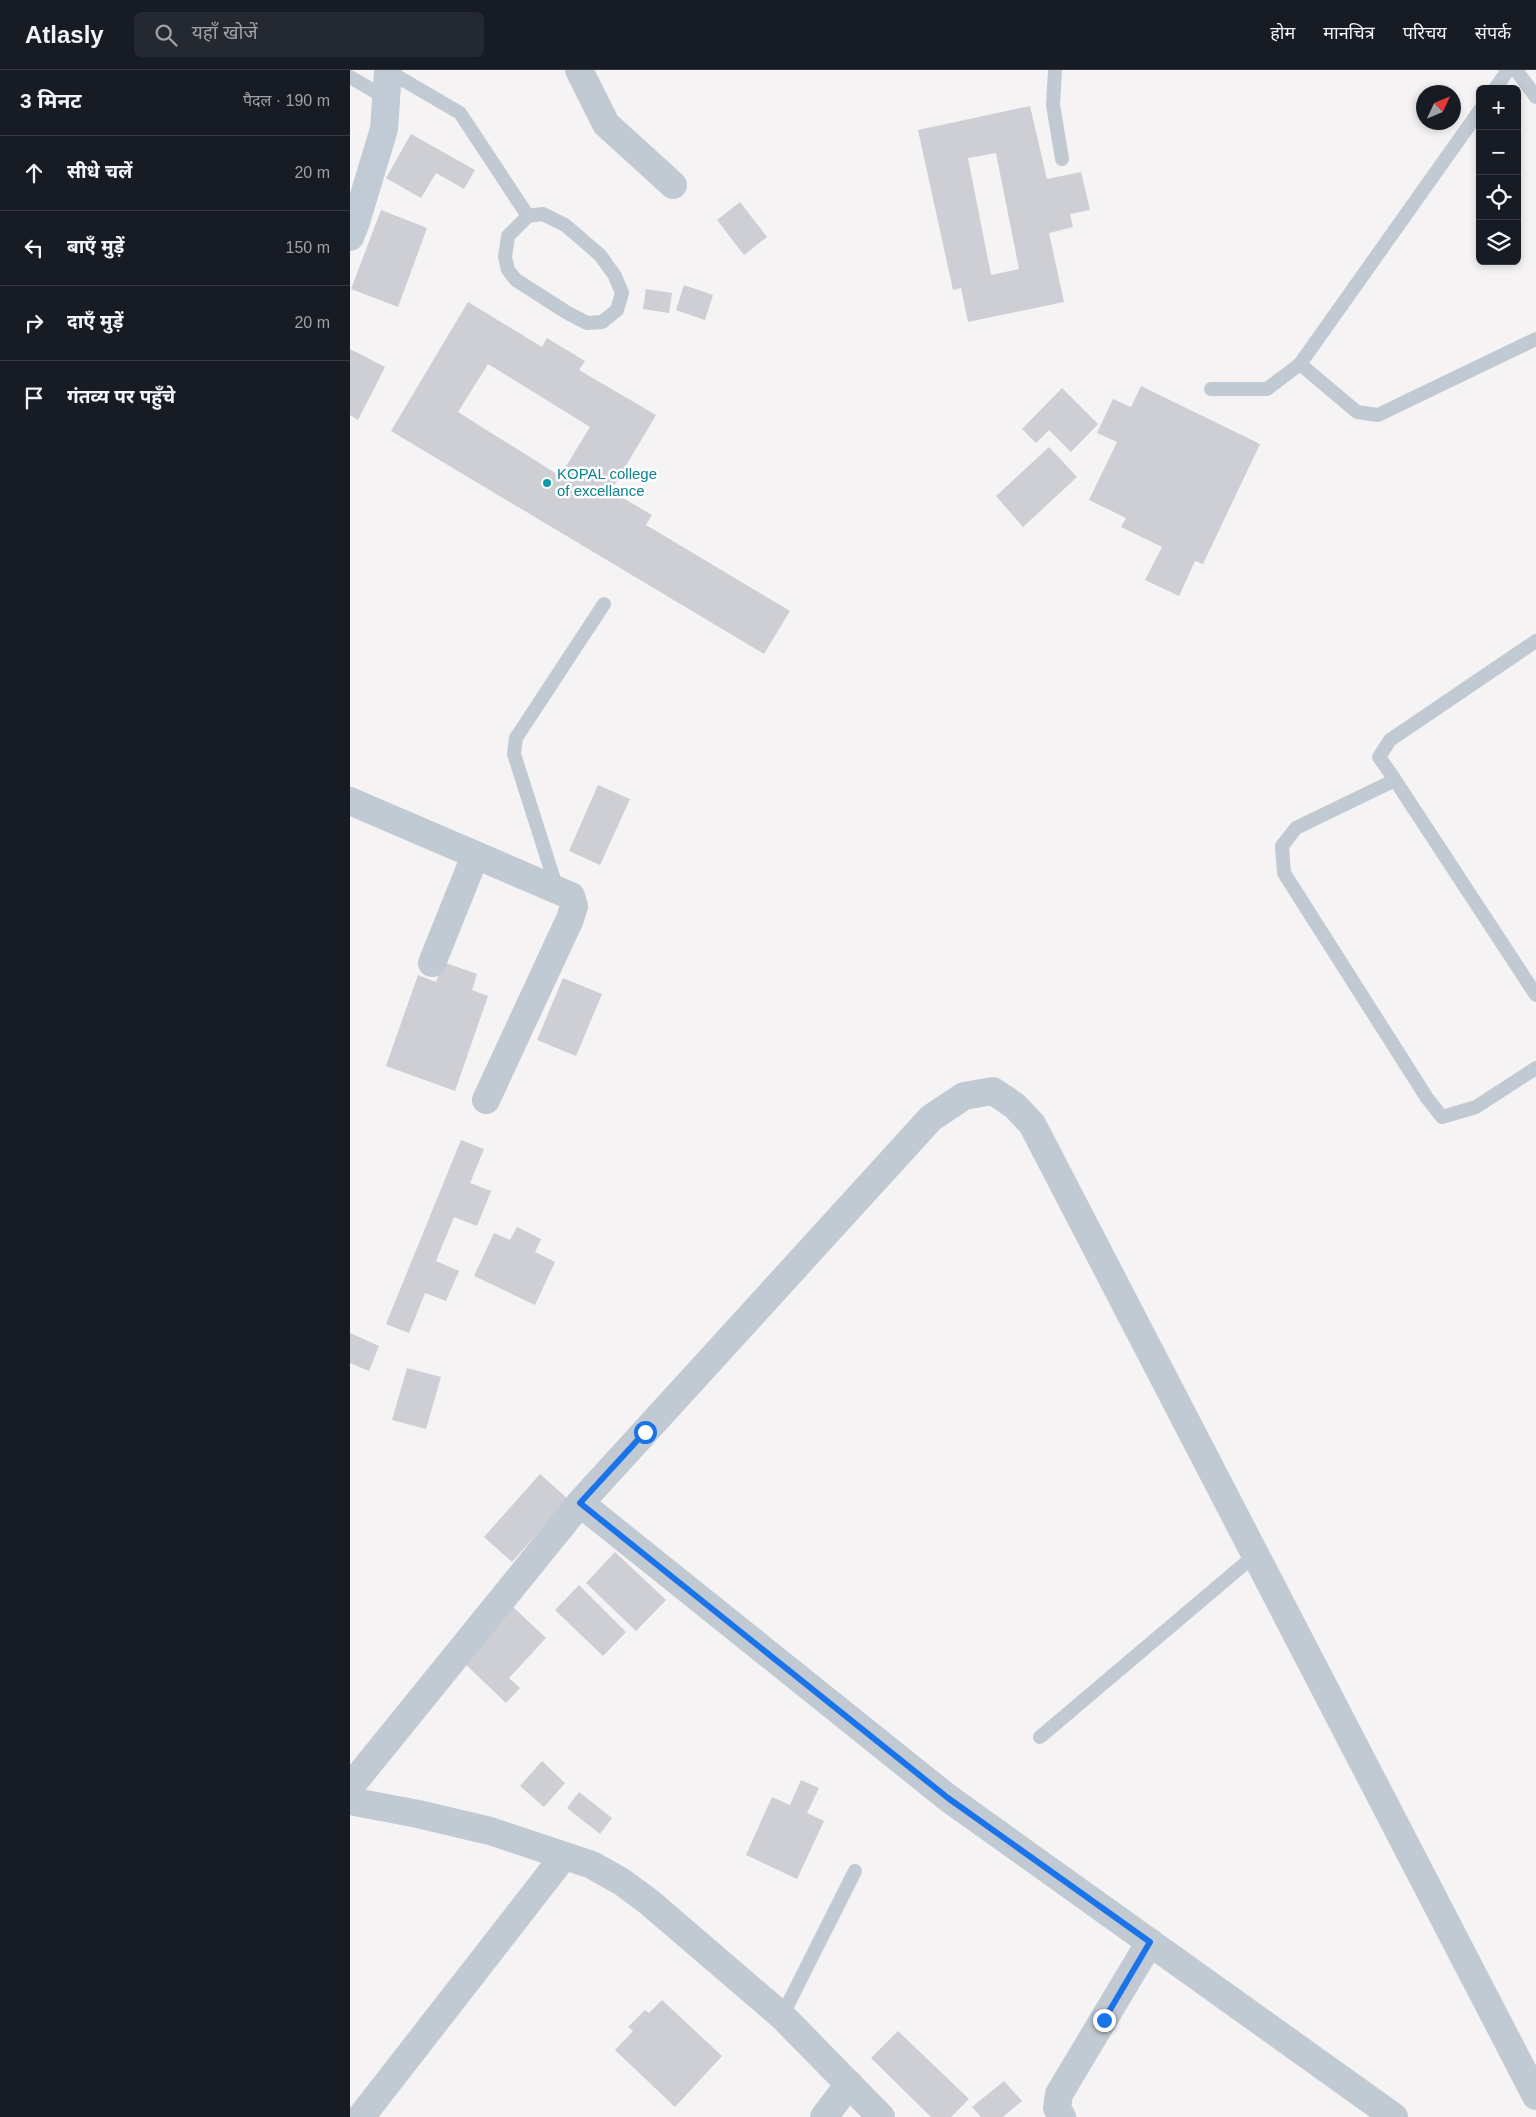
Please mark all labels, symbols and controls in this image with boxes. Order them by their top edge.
search box [134,12,484,57]
text: Atlasly [25,21,104,48]
icon: search [152,21,180,49]
text: यहाँ खोजें [192,22,258,43]
text: होम [1270,23,1295,43]
text: मानचित्र [1323,23,1375,43]
text: परिचय [1403,23,1447,43]
text: संपर्क [1475,23,1511,43]
north arrow [1416,85,1461,130]
map controls [1476,85,1521,265]
button: + [1476,85,1521,130]
text: 3 मिनट [20,89,82,112]
text: पैदल · 190 m [243,92,330,109]
button: − [1476,130,1521,175]
icon: ahead [20,159,48,187]
text: सीधे चलें [67,161,132,182]
text: 20 m [294,164,330,181]
button: locate [1476,175,1521,220]
button: layers [1476,220,1521,265]
icon: left [20,234,48,262]
text: बाएँ मुड़ें [67,236,124,257]
text: 150 m [286,239,330,256]
icon: right [20,309,48,337]
text: दाएँ मुड़ें [67,311,123,332]
text: 20 m [294,314,330,331]
icon: arrive [20,384,48,412]
text: गंतव्य पर पहुँचे [67,386,175,407]
place label: KOPAL college of excellance [557,465,657,499]
marker: KOPAL college of excellance [541,477,553,489]
route start [634,1421,657,1444]
route end [1093,2009,1116,2032]

